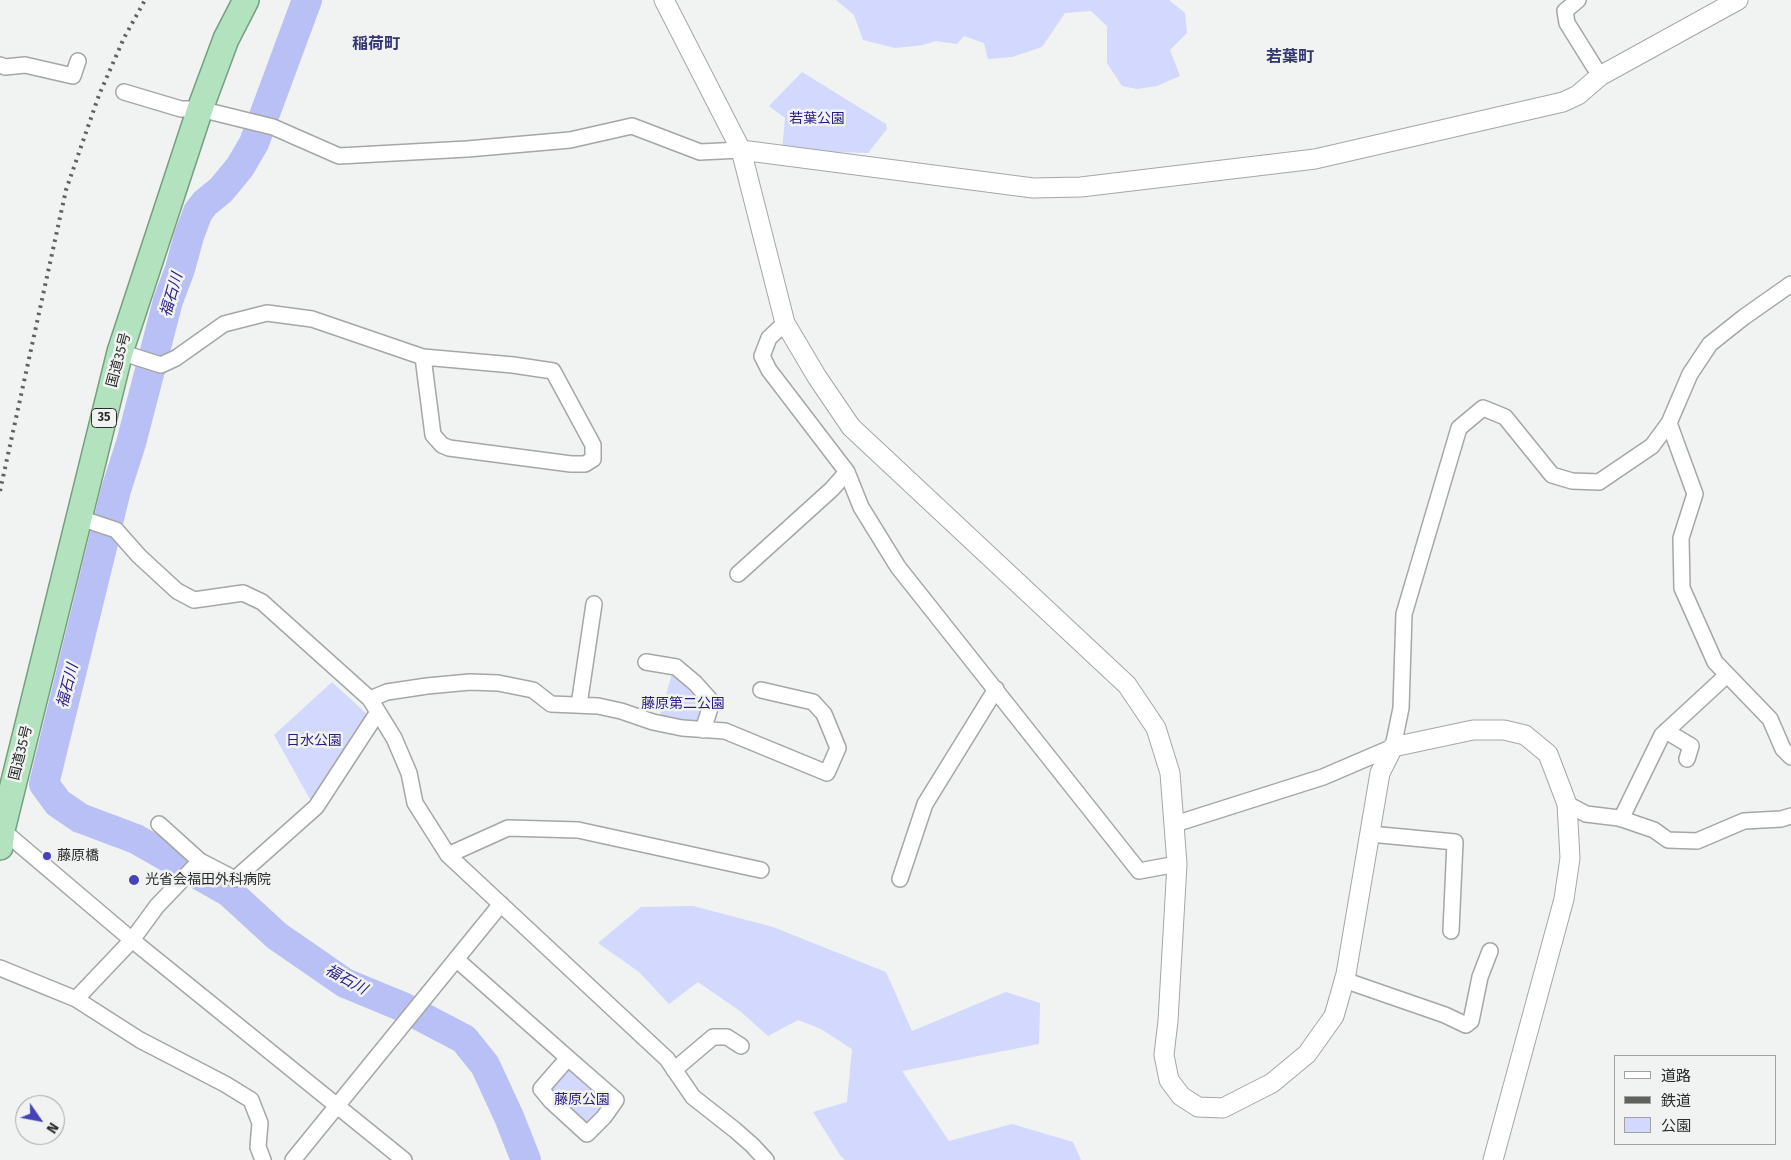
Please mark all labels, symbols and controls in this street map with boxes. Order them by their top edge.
district label: 稲荷町 [352,35,400,55]
district label: 若葉町 [1266,48,1314,68]
park label: 若葉公園 [789,111,845,127]
water label: 福石川 [157,271,187,319]
street label: 国道35号 [104,331,134,389]
road number: 35 [92,408,116,428]
water label: 福石川 [54,662,82,710]
park label: 藤原第二公園 [641,696,725,712]
street label: 国道35号 [6,724,36,782]
park label: 日水公園 [286,733,342,749]
place label: 藤原橋 [57,848,99,864]
marker: 藤原橋 [41,850,53,862]
place label: 光省会福田外科病院 [145,872,271,888]
marker: 光省会福田外科病院 [127,873,141,887]
water label: 福石川 [322,961,370,999]
legend [1614,1055,1776,1145]
text: 道路 [1661,1067,1691,1085]
park label: 藤原公園 [554,1092,610,1108]
text: 鉄道 [1661,1092,1691,1110]
north arrow [15,1095,65,1145]
text: 公園 [1661,1117,1691,1135]
text: N [43,1119,62,1136]

